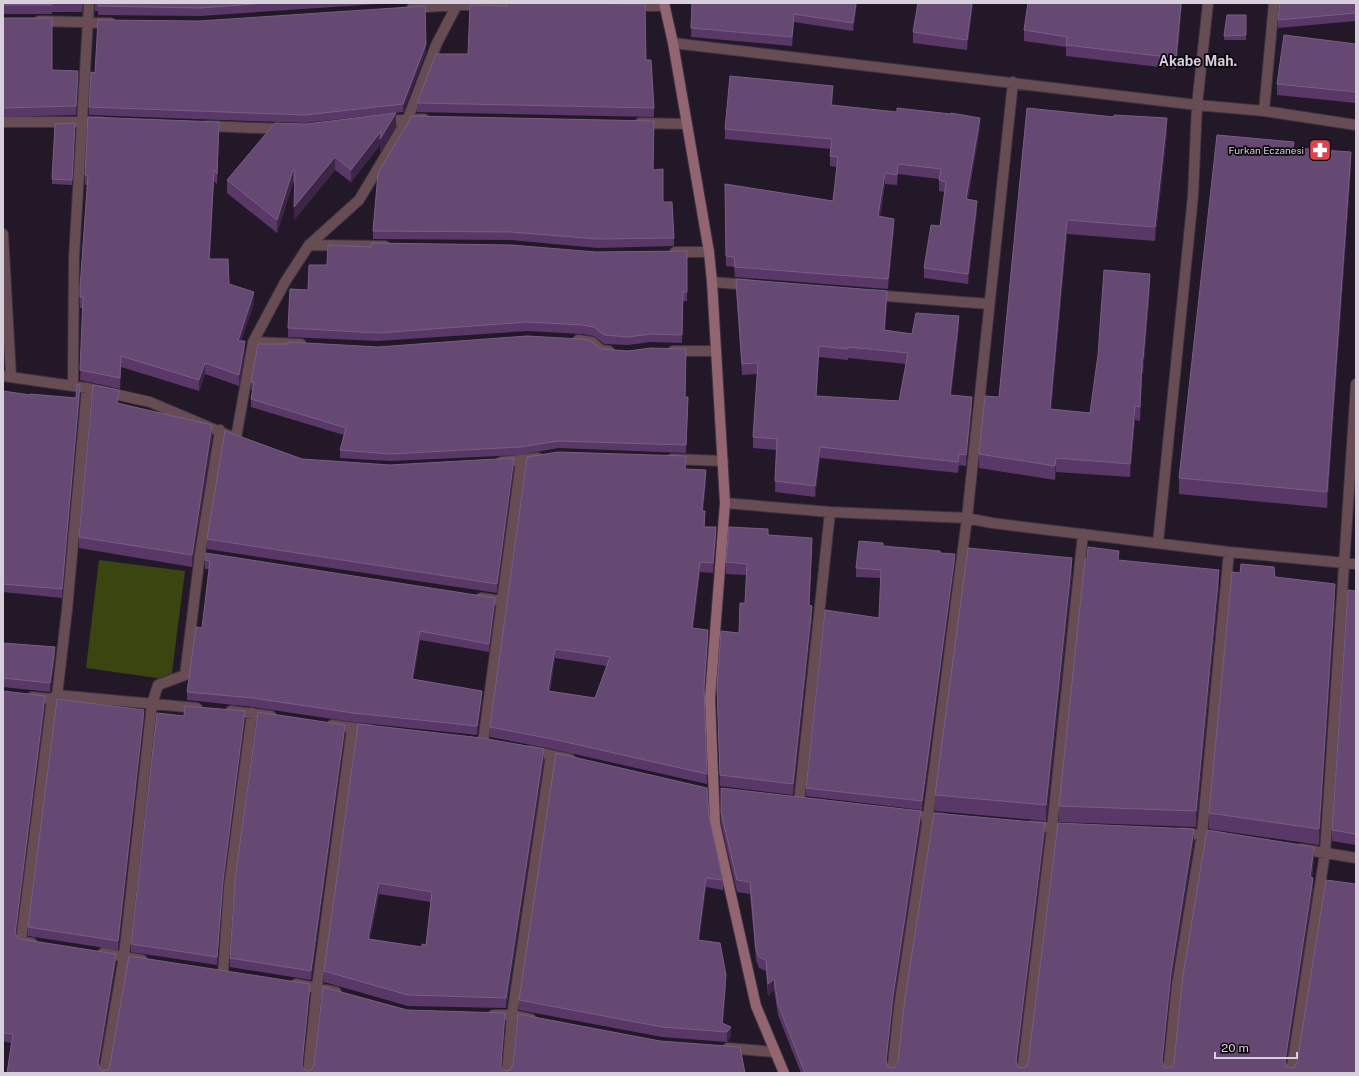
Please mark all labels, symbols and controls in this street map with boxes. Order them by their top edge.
district label: Akabe Mah. [1159,53,1237,69]
pharmacy icon: Furkan Eczanesi [1307,137,1333,163]
place label: Furkan Eczanesi [1228,144,1304,156]
scale bar [1215,1034,1297,1060]
text: 20 m [1221,1041,1249,1055]

